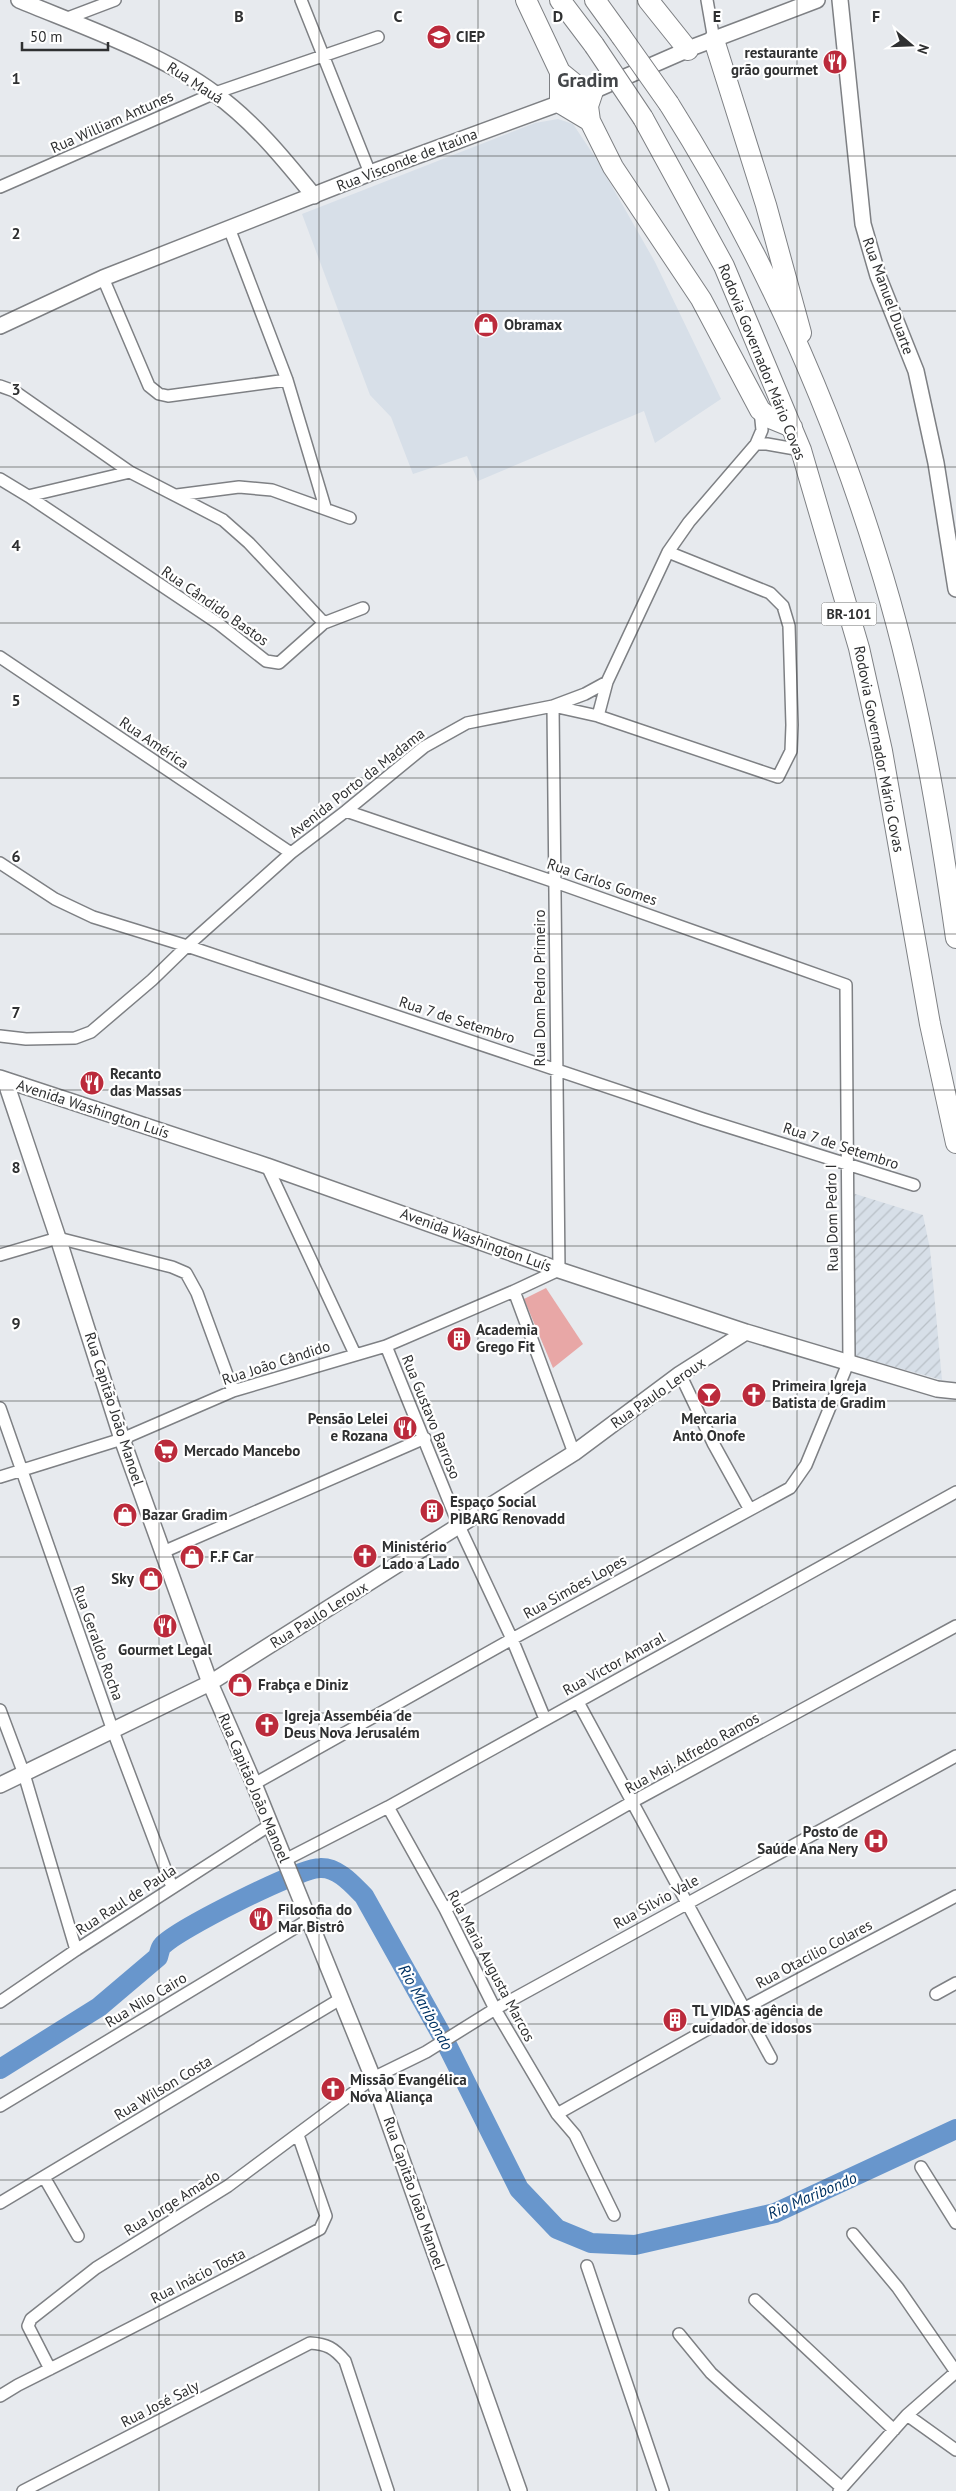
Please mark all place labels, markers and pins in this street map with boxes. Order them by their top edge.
school or university icon: CIEP [426,24,452,50]
place label: CIEP [456,27,485,46]
place label: restaurante grão gourmet [731,43,819,79]
restaurant icon: restaurante grão gourmet [822,49,848,75]
shop icon: Obramax [473,312,499,338]
place label: Obramax [504,315,562,334]
place label: Recanto das Massas [110,1064,182,1100]
restaurant icon: Recanto das Massas [79,1070,105,1096]
place label: Academia Grego Fit [476,1320,538,1356]
building icon: Academia Grego Fit [446,1326,472,1352]
place label: Primeira Igreja Batista de Gradim [772,1376,886,1412]
bar icon: Mercaria Anto Onofe [696,1382,722,1408]
church icon: Primeira Igreja Batista de Gradim [741,1382,767,1408]
place label: Pensão Lelei e Rozana [308,1409,388,1445]
place label: Mercaria Anto Onofe [673,1409,746,1445]
restaurant icon: Pensão Lelei e Rozana [392,1415,418,1441]
supermarket icon: Mercado Mancebo [153,1438,179,1464]
place label: Mercado Mancebo [184,1441,300,1460]
place label: Espaço Social PIBARG Renovadd [450,1492,565,1528]
building icon: Espaço Social PIBARG Renovadd [419,1498,445,1524]
shop icon: Bazar Gradim [112,1502,138,1528]
place label: Bazar Gradim [142,1505,228,1524]
place label: Ministério Lado a Lado [382,1537,460,1573]
church icon: Ministério Lado a Lado [352,1543,378,1569]
shop icon: F.F Car [179,1544,205,1570]
place label: F.F Car [210,1547,254,1566]
shop icon: Sky [138,1566,164,1592]
place label: Sky [111,1569,135,1588]
restaurant icon: Gourmet Legal [152,1613,178,1639]
place label: Gourmet Legal [118,1640,213,1659]
shop icon: Frabça e Diniz [227,1672,253,1698]
place label: Frabça e Diniz [258,1675,348,1694]
place label: Igreja Assembéia de Deus Nova Jerusalém [284,1706,419,1742]
church icon: Igreja Assembéia de Deus Nova Jerusalém [254,1712,280,1738]
place label: Posto de Saúde Ana Nery [757,1822,859,1858]
hospital icon: Posto de Saúde Ana Nery [863,1828,889,1854]
place label: Filosofia do Mar Bistrô [278,1900,352,1936]
restaurant icon: Filosofia do Mar Bistrô [248,1906,274,1932]
place label: TL VIDAS agência de cuidador de idosos [692,2001,823,2037]
building icon: TL VIDAS agência de cuidador de idosos [662,2007,688,2033]
place label: Missão Evangélica Nova Aliança [350,2070,467,2106]
church icon: Missão Evangélica Nova Aliança [320,2076,346,2102]

